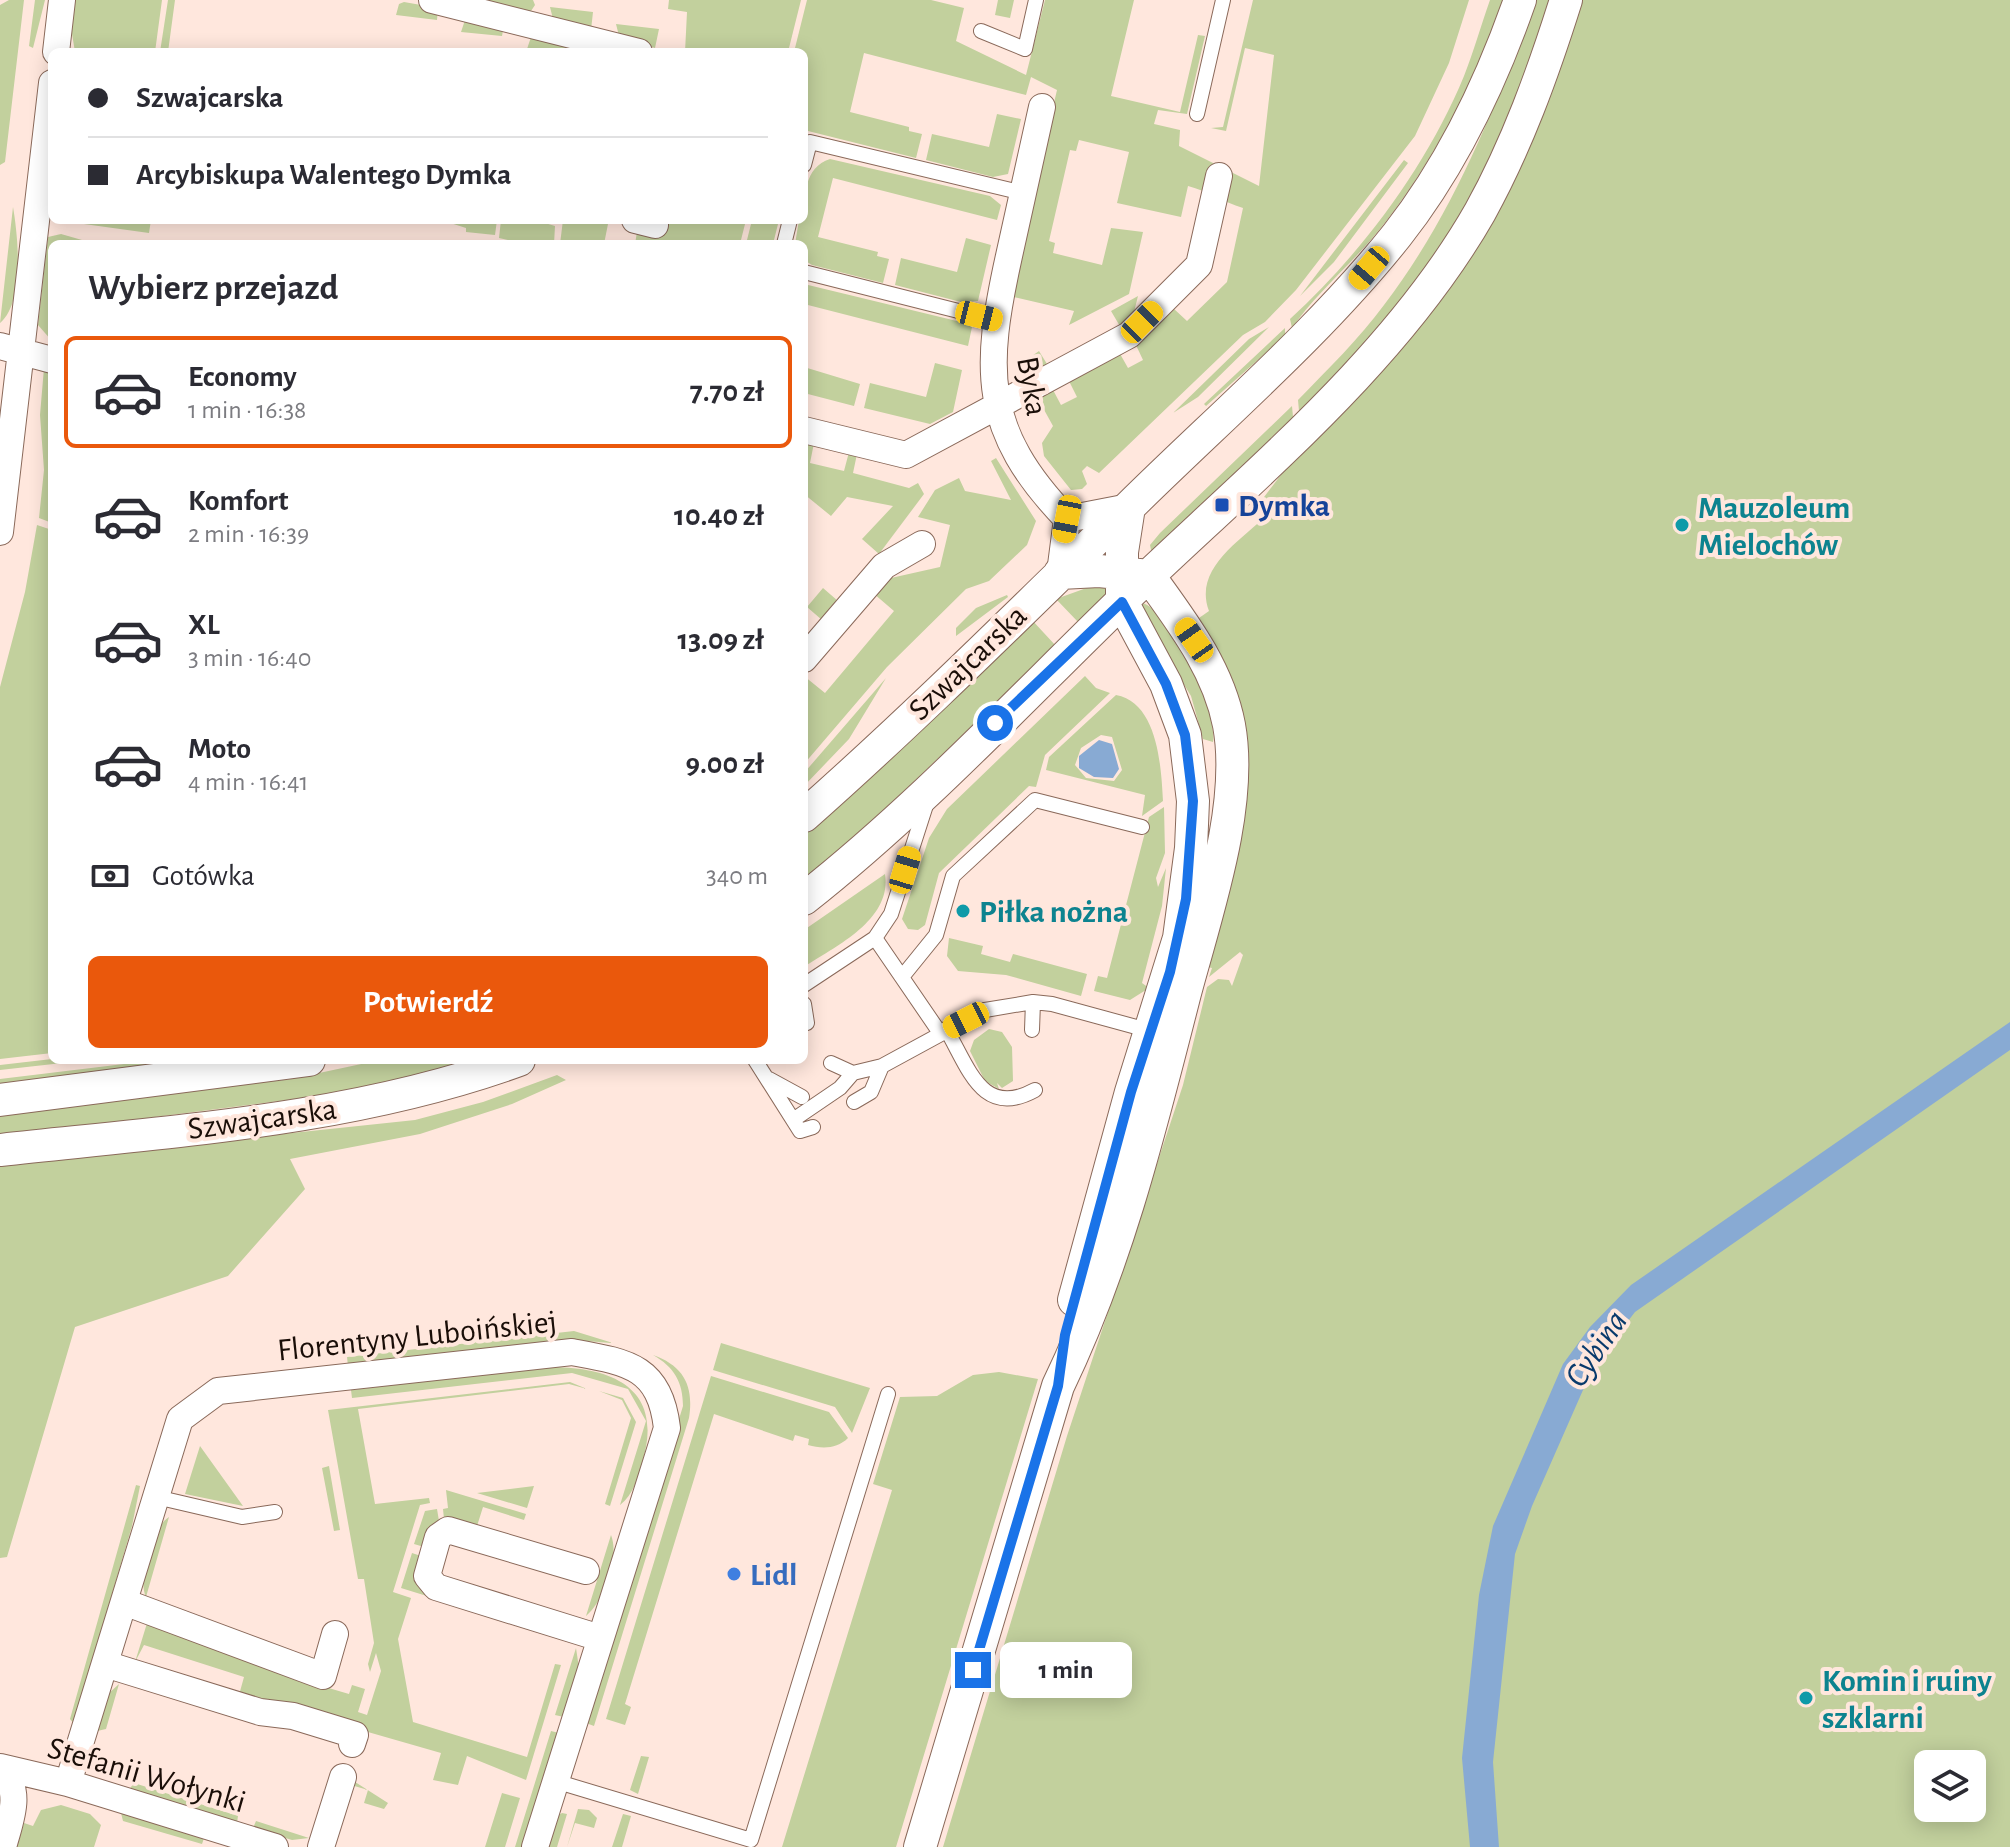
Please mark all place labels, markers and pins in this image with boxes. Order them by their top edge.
place label: Dymka [1238,490,1330,522]
place label: Mauzoleum Mielochów [1698,492,1850,561]
marker: Dymka [1213,496,1231,514]
marker: Mauzoleum Mielochów [1673,516,1691,534]
place label: Piłka nożna [979,896,1128,928]
marker: Piłka nożna [954,902,972,920]
place label: Lidl [750,1559,797,1591]
marker: Lidl [725,1565,743,1583]
place label: Komin i ruiny szklarni [1822,1665,1992,1734]
marker: Komin i ruiny szklarni [1797,1689,1815,1707]

